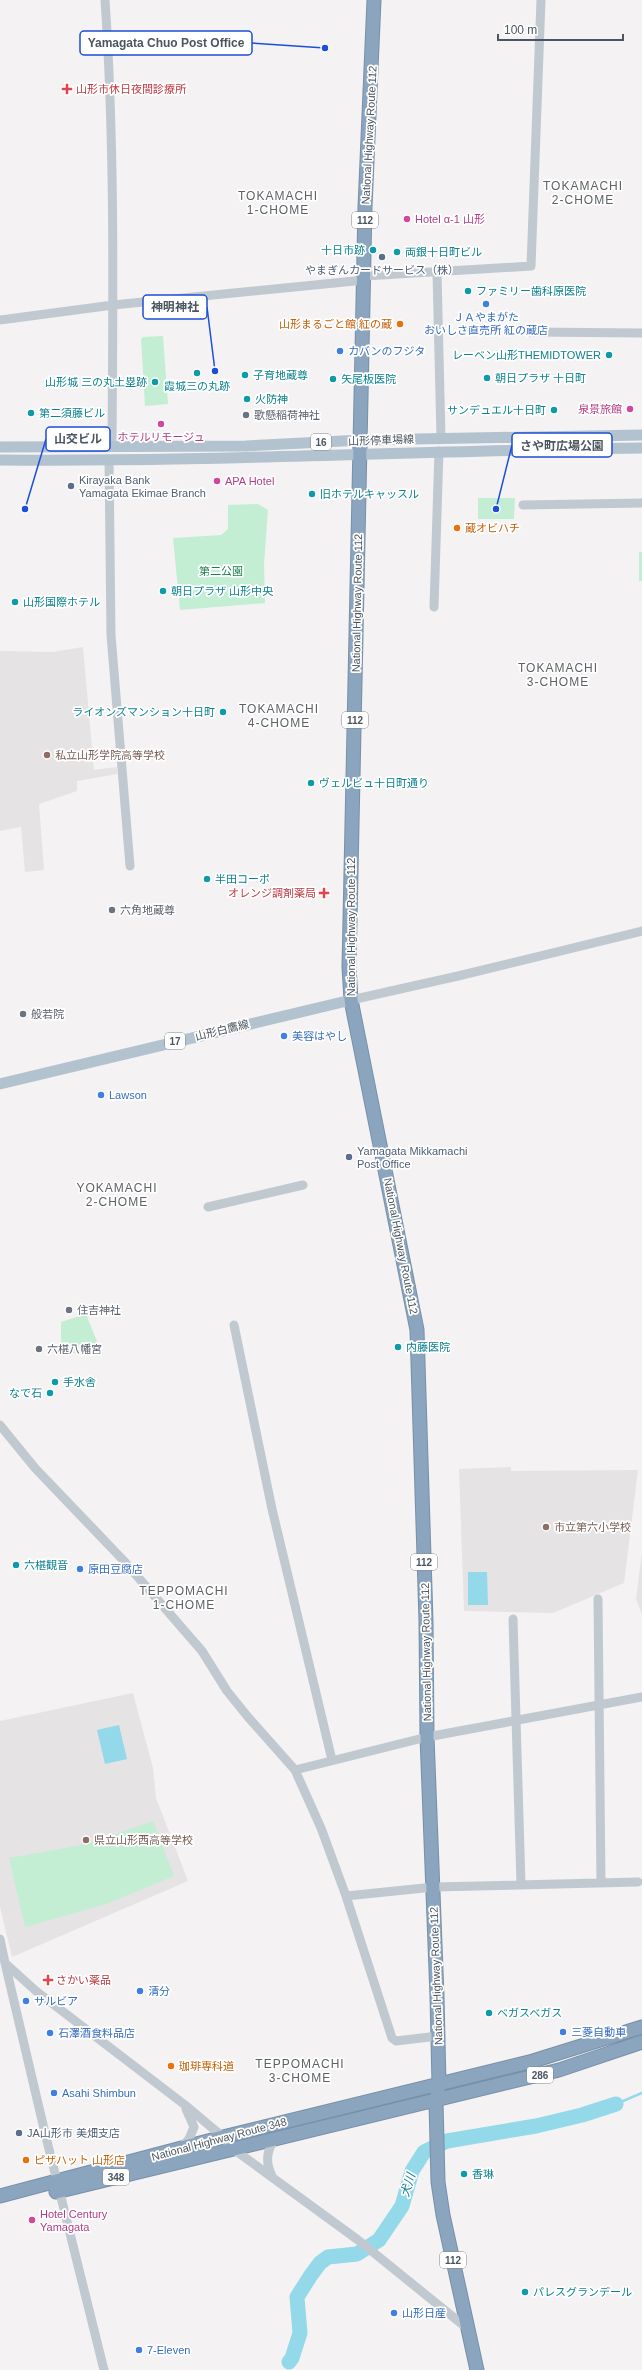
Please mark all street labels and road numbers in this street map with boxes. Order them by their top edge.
street label: National Highway Route 112 [359,65,379,205]
road number: 112 [352,212,378,228]
street label: 山形停車場線 [348,433,414,447]
road number: 16 [311,434,331,450]
street label: National Highway Route 112 [350,534,364,672]
road number: 112 [342,712,368,728]
street label: National Highway Route 112 [345,858,357,996]
street label: 山形白鷹線 [194,1018,250,1042]
road number: 17 [165,1033,185,1049]
street label: National Highway Route 112 [382,1177,420,1315]
road number: 112 [411,1554,437,1570]
street label: National Highway Route 112 [419,1583,433,1721]
street label: National Highway Route 112 [428,1907,444,2045]
road number: 286 [527,2067,553,2083]
street label: National Highway Route 348 [150,2115,288,2163]
road number: 348 [103,2169,129,2185]
road number: 112 [440,2252,466,2268]

